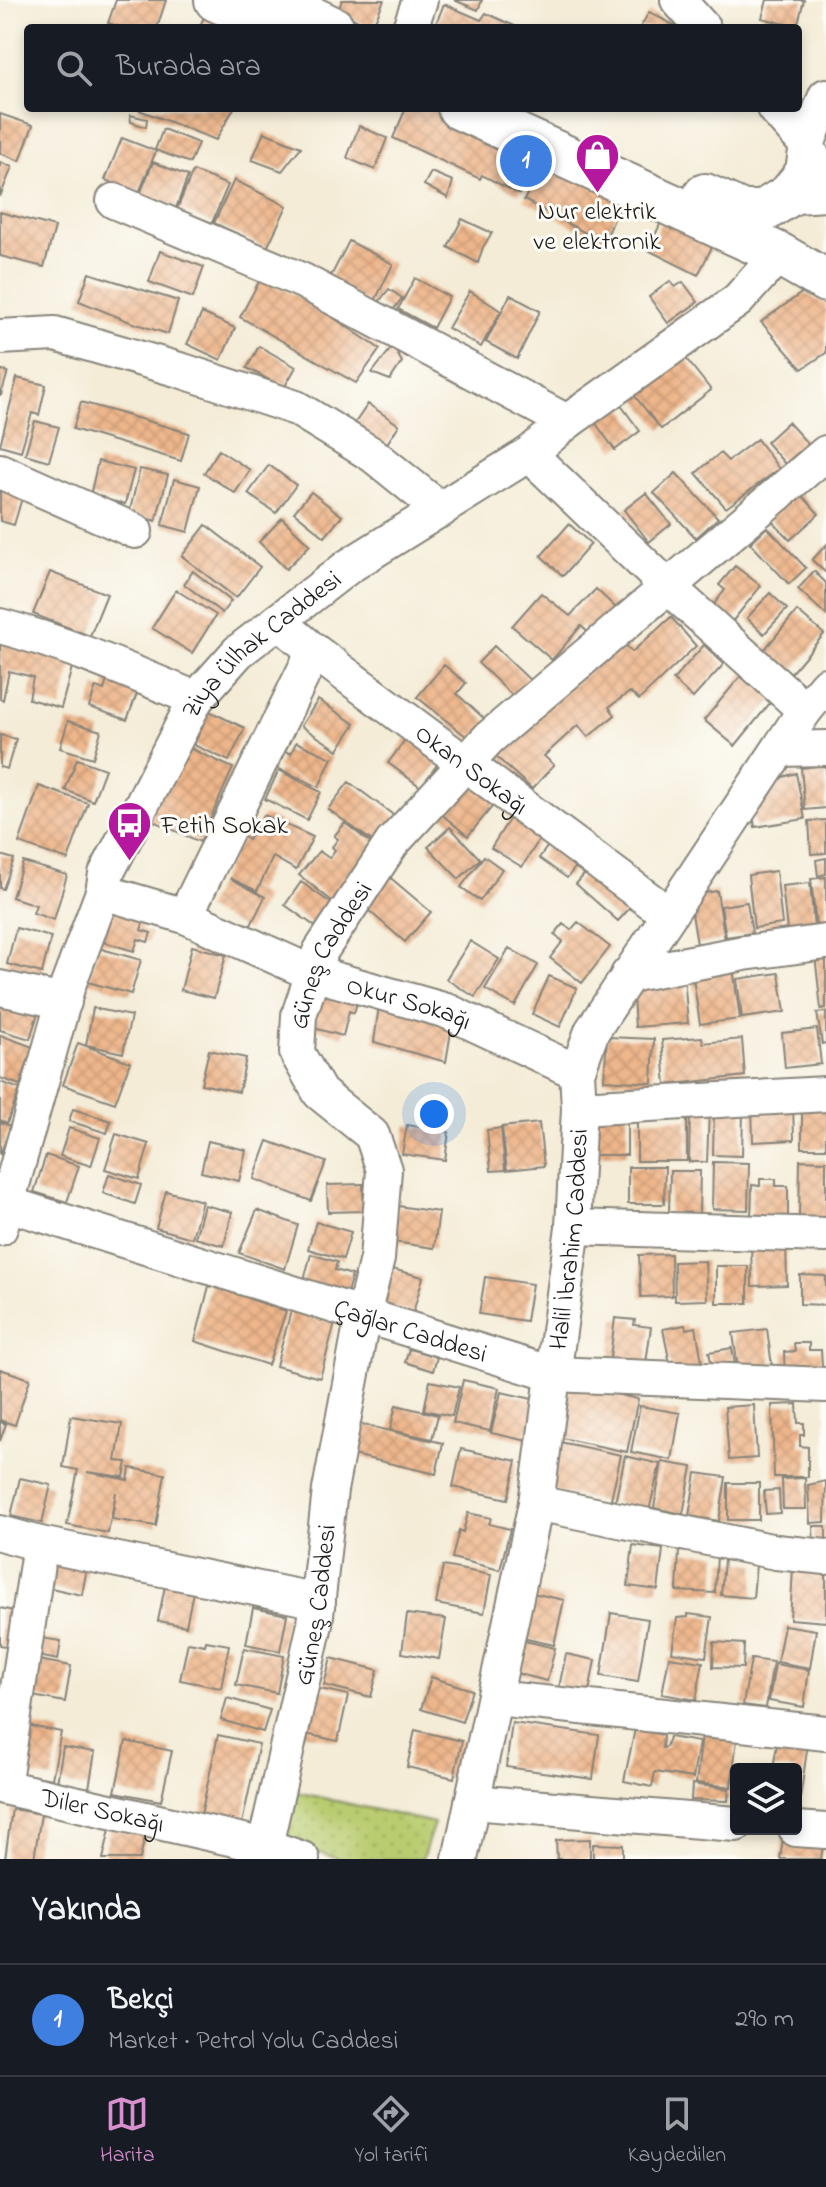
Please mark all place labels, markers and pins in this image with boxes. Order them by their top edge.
pin: 1 [500,131,552,191]
shop icon: Nur elektrik ve elektronik [573,131,621,194]
place label: Nur elektrik ve elektronik [533,194,661,262]
bus stop icon: Fetih Sokak [106,800,154,863]
place label: Fetih Sokak [160,808,289,846]

